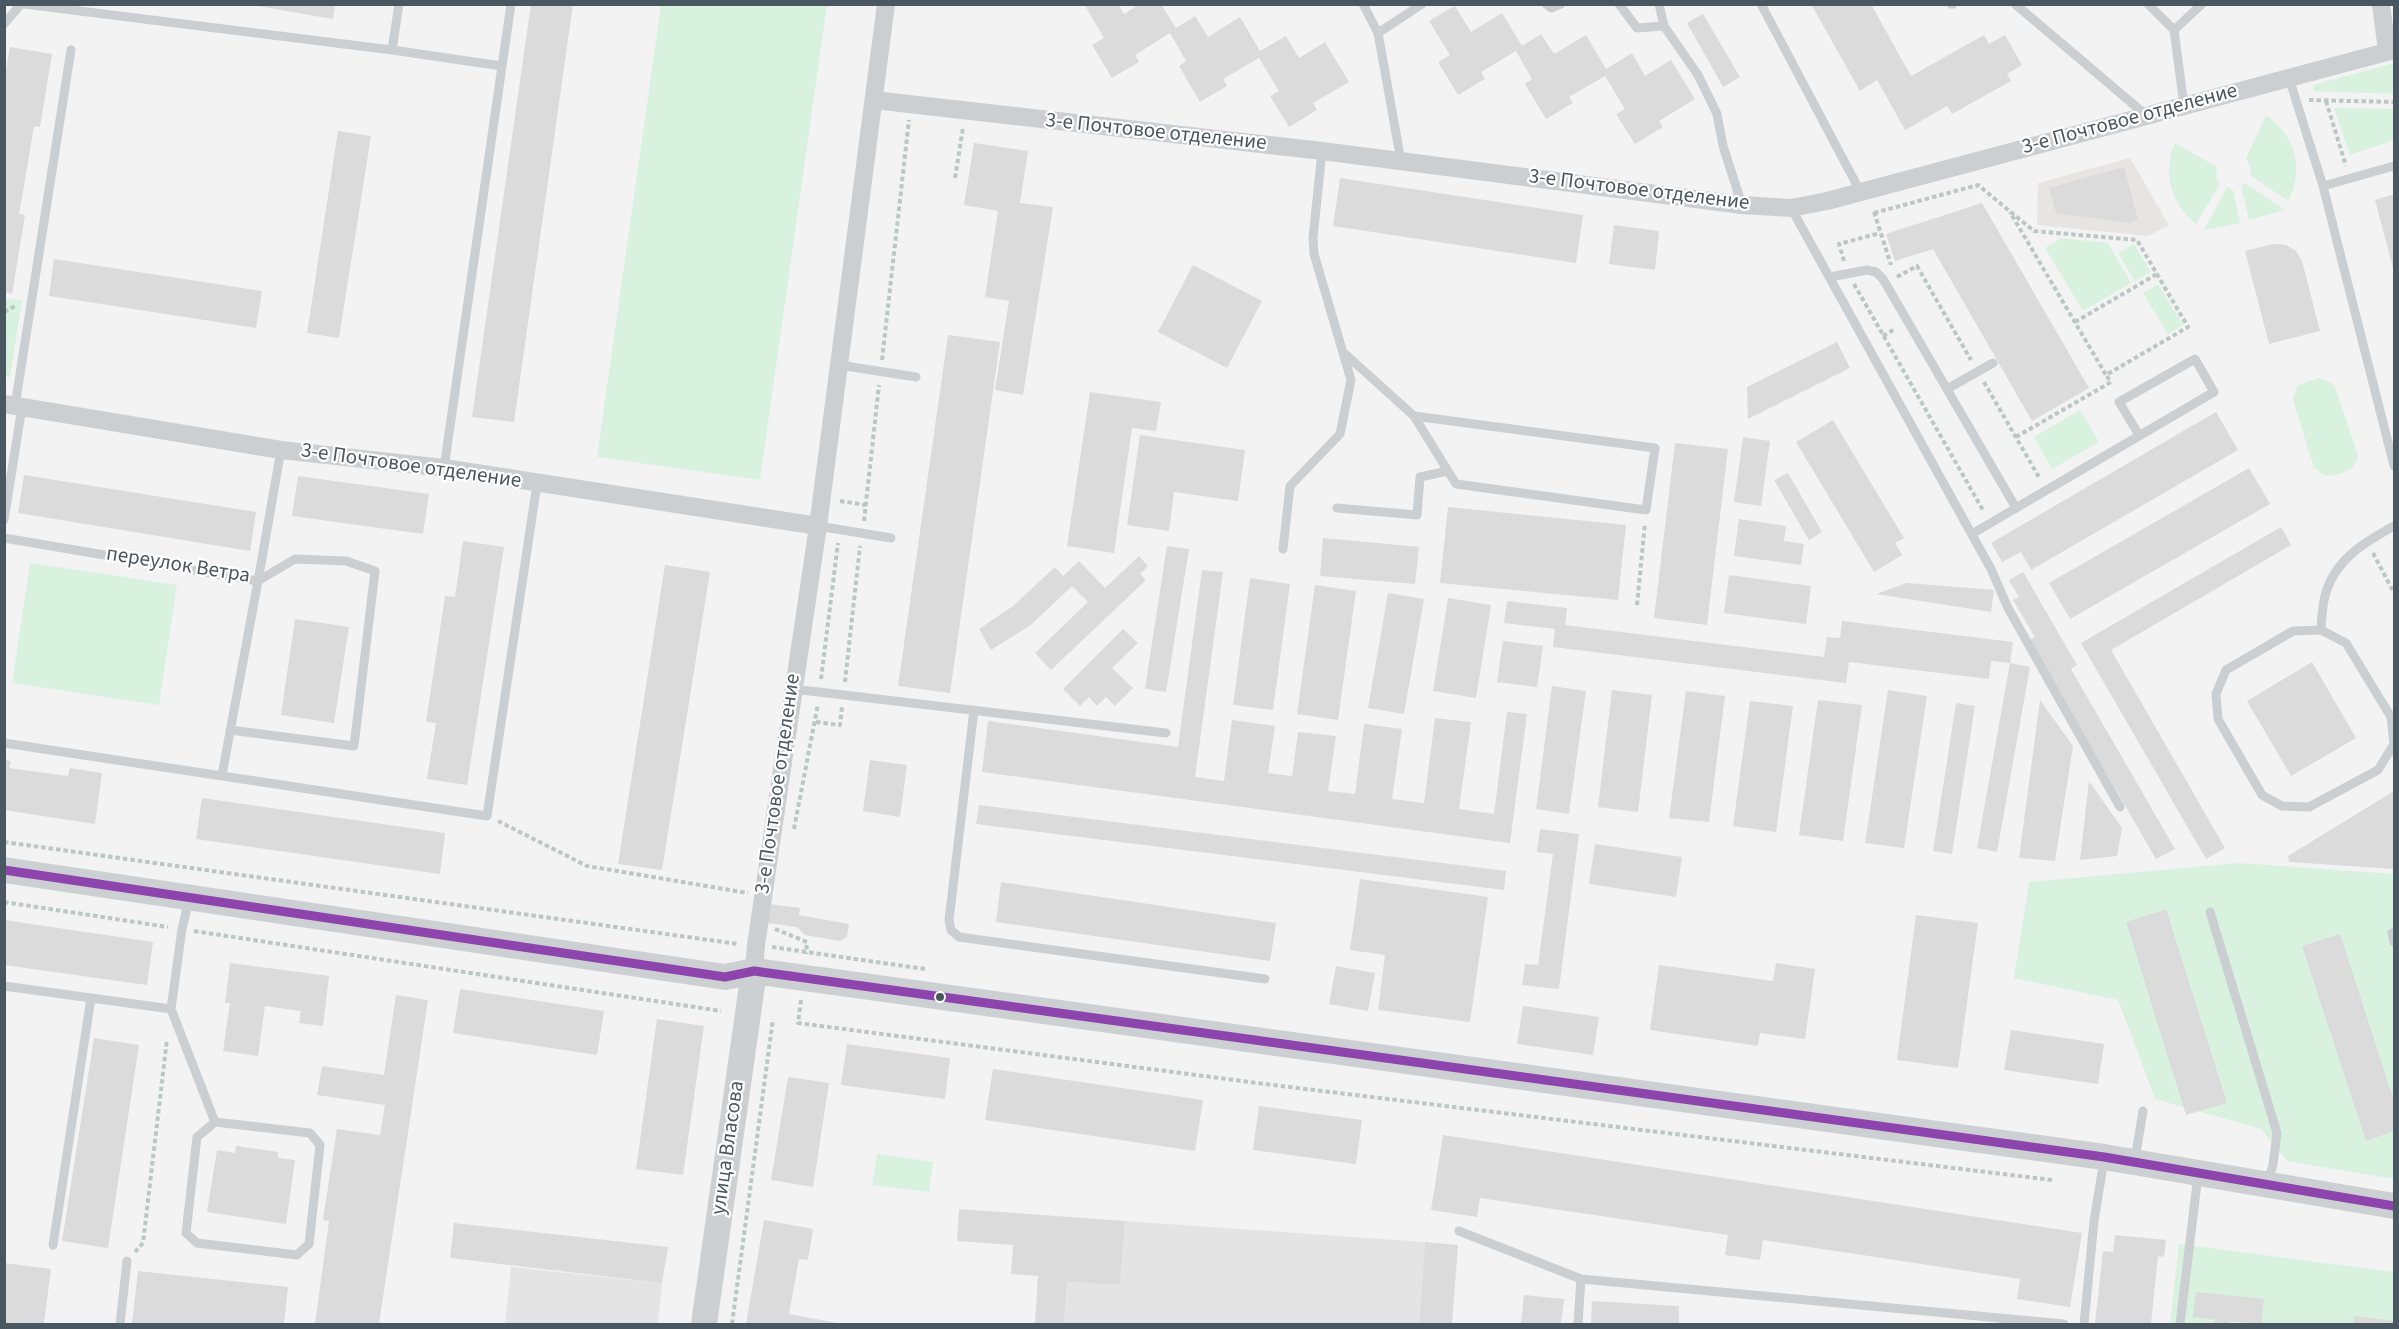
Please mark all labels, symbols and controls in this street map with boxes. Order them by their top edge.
street label: 3-е Почтовое отделение [2020,79,2240,161]
street label: 3-е Почтовое отделение [1044,109,1268,157]
street label: 3-е Почтовое отделение [1527,165,1751,217]
street label: 3-е Почтовое отделение [299,439,523,495]
street label: переулок Ветра [104,542,252,590]
street label: 3-е Почтовое отделение [751,672,807,896]
unlabelled marker [934,991,946,1003]
street label: улица Власова [707,1079,751,1217]

